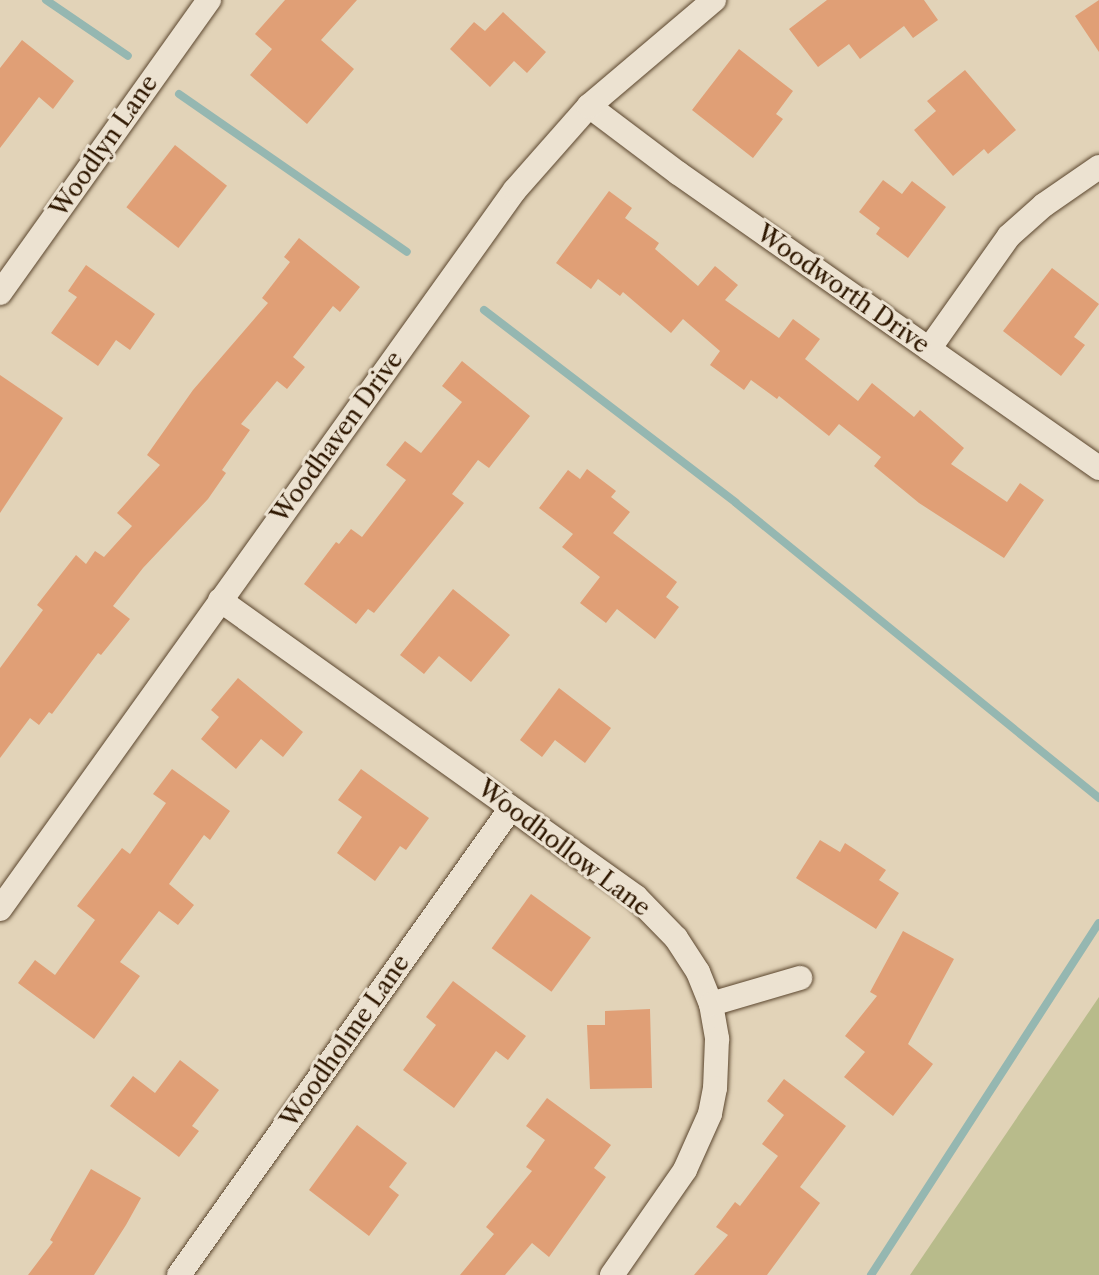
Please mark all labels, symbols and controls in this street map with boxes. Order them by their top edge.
street label: Woodlyn Lane [44,69,164,223]
street label: Woodworth Drive [751,219,935,359]
street label: Woodhaven Drive [265,346,409,528]
street label: Woodhollow Lane [472,773,656,923]
street label: Woodholme Lane [275,949,415,1133]

